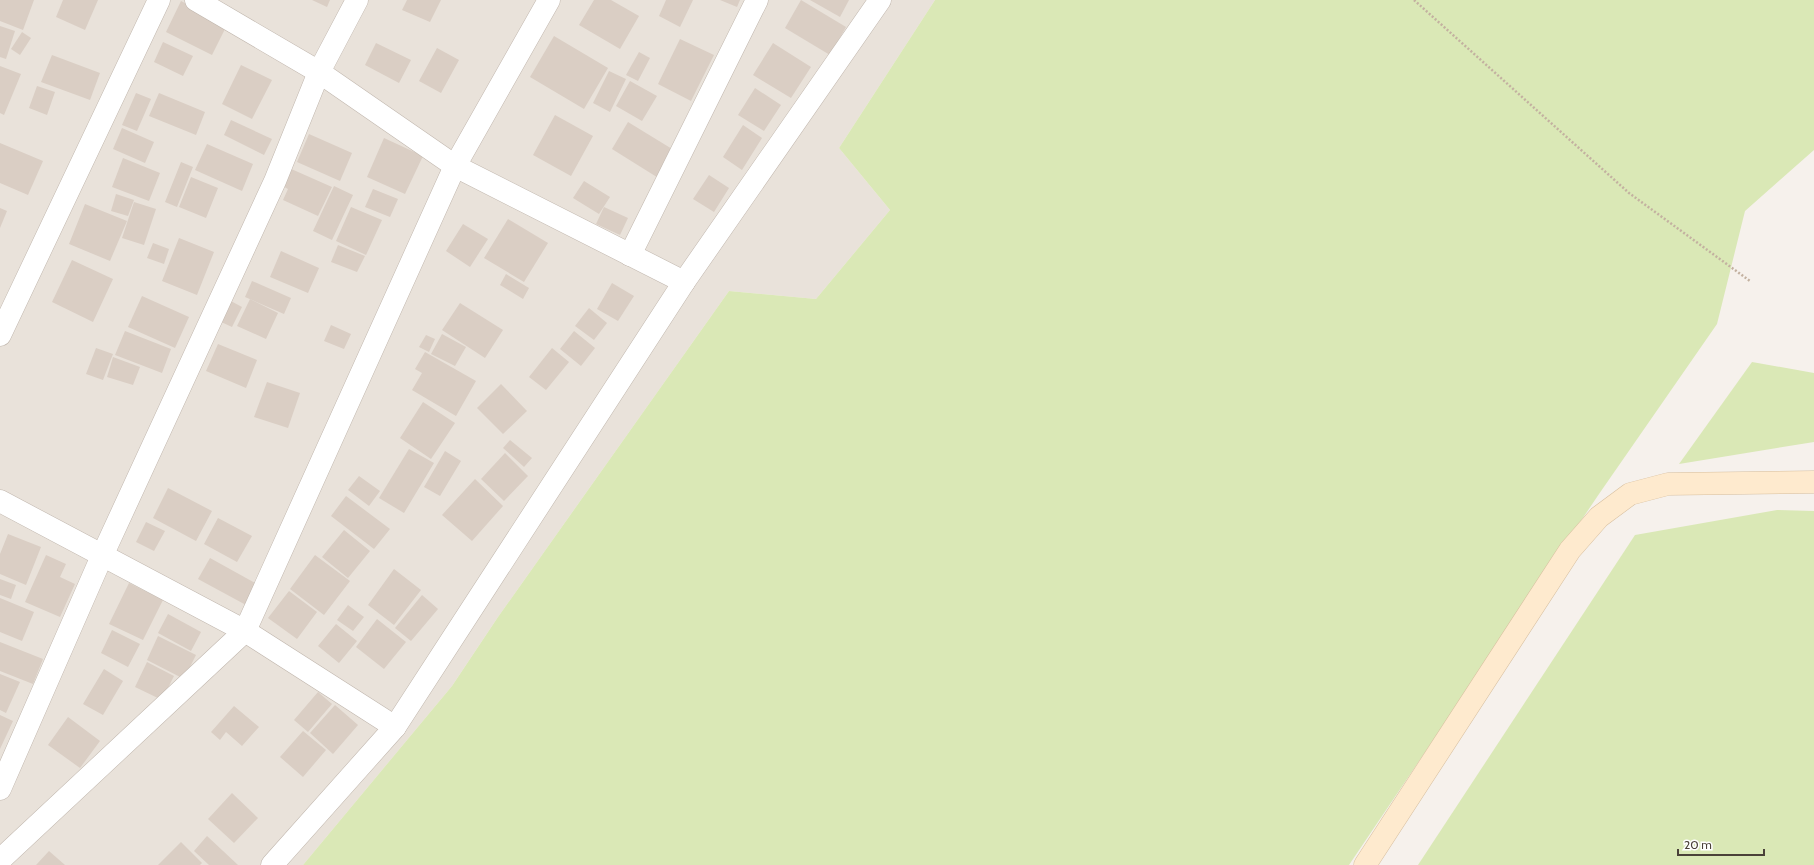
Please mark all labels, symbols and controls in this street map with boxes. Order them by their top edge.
scale bar [1678,831,1764,857]
text: 20 m [1684,837,1712,852]

